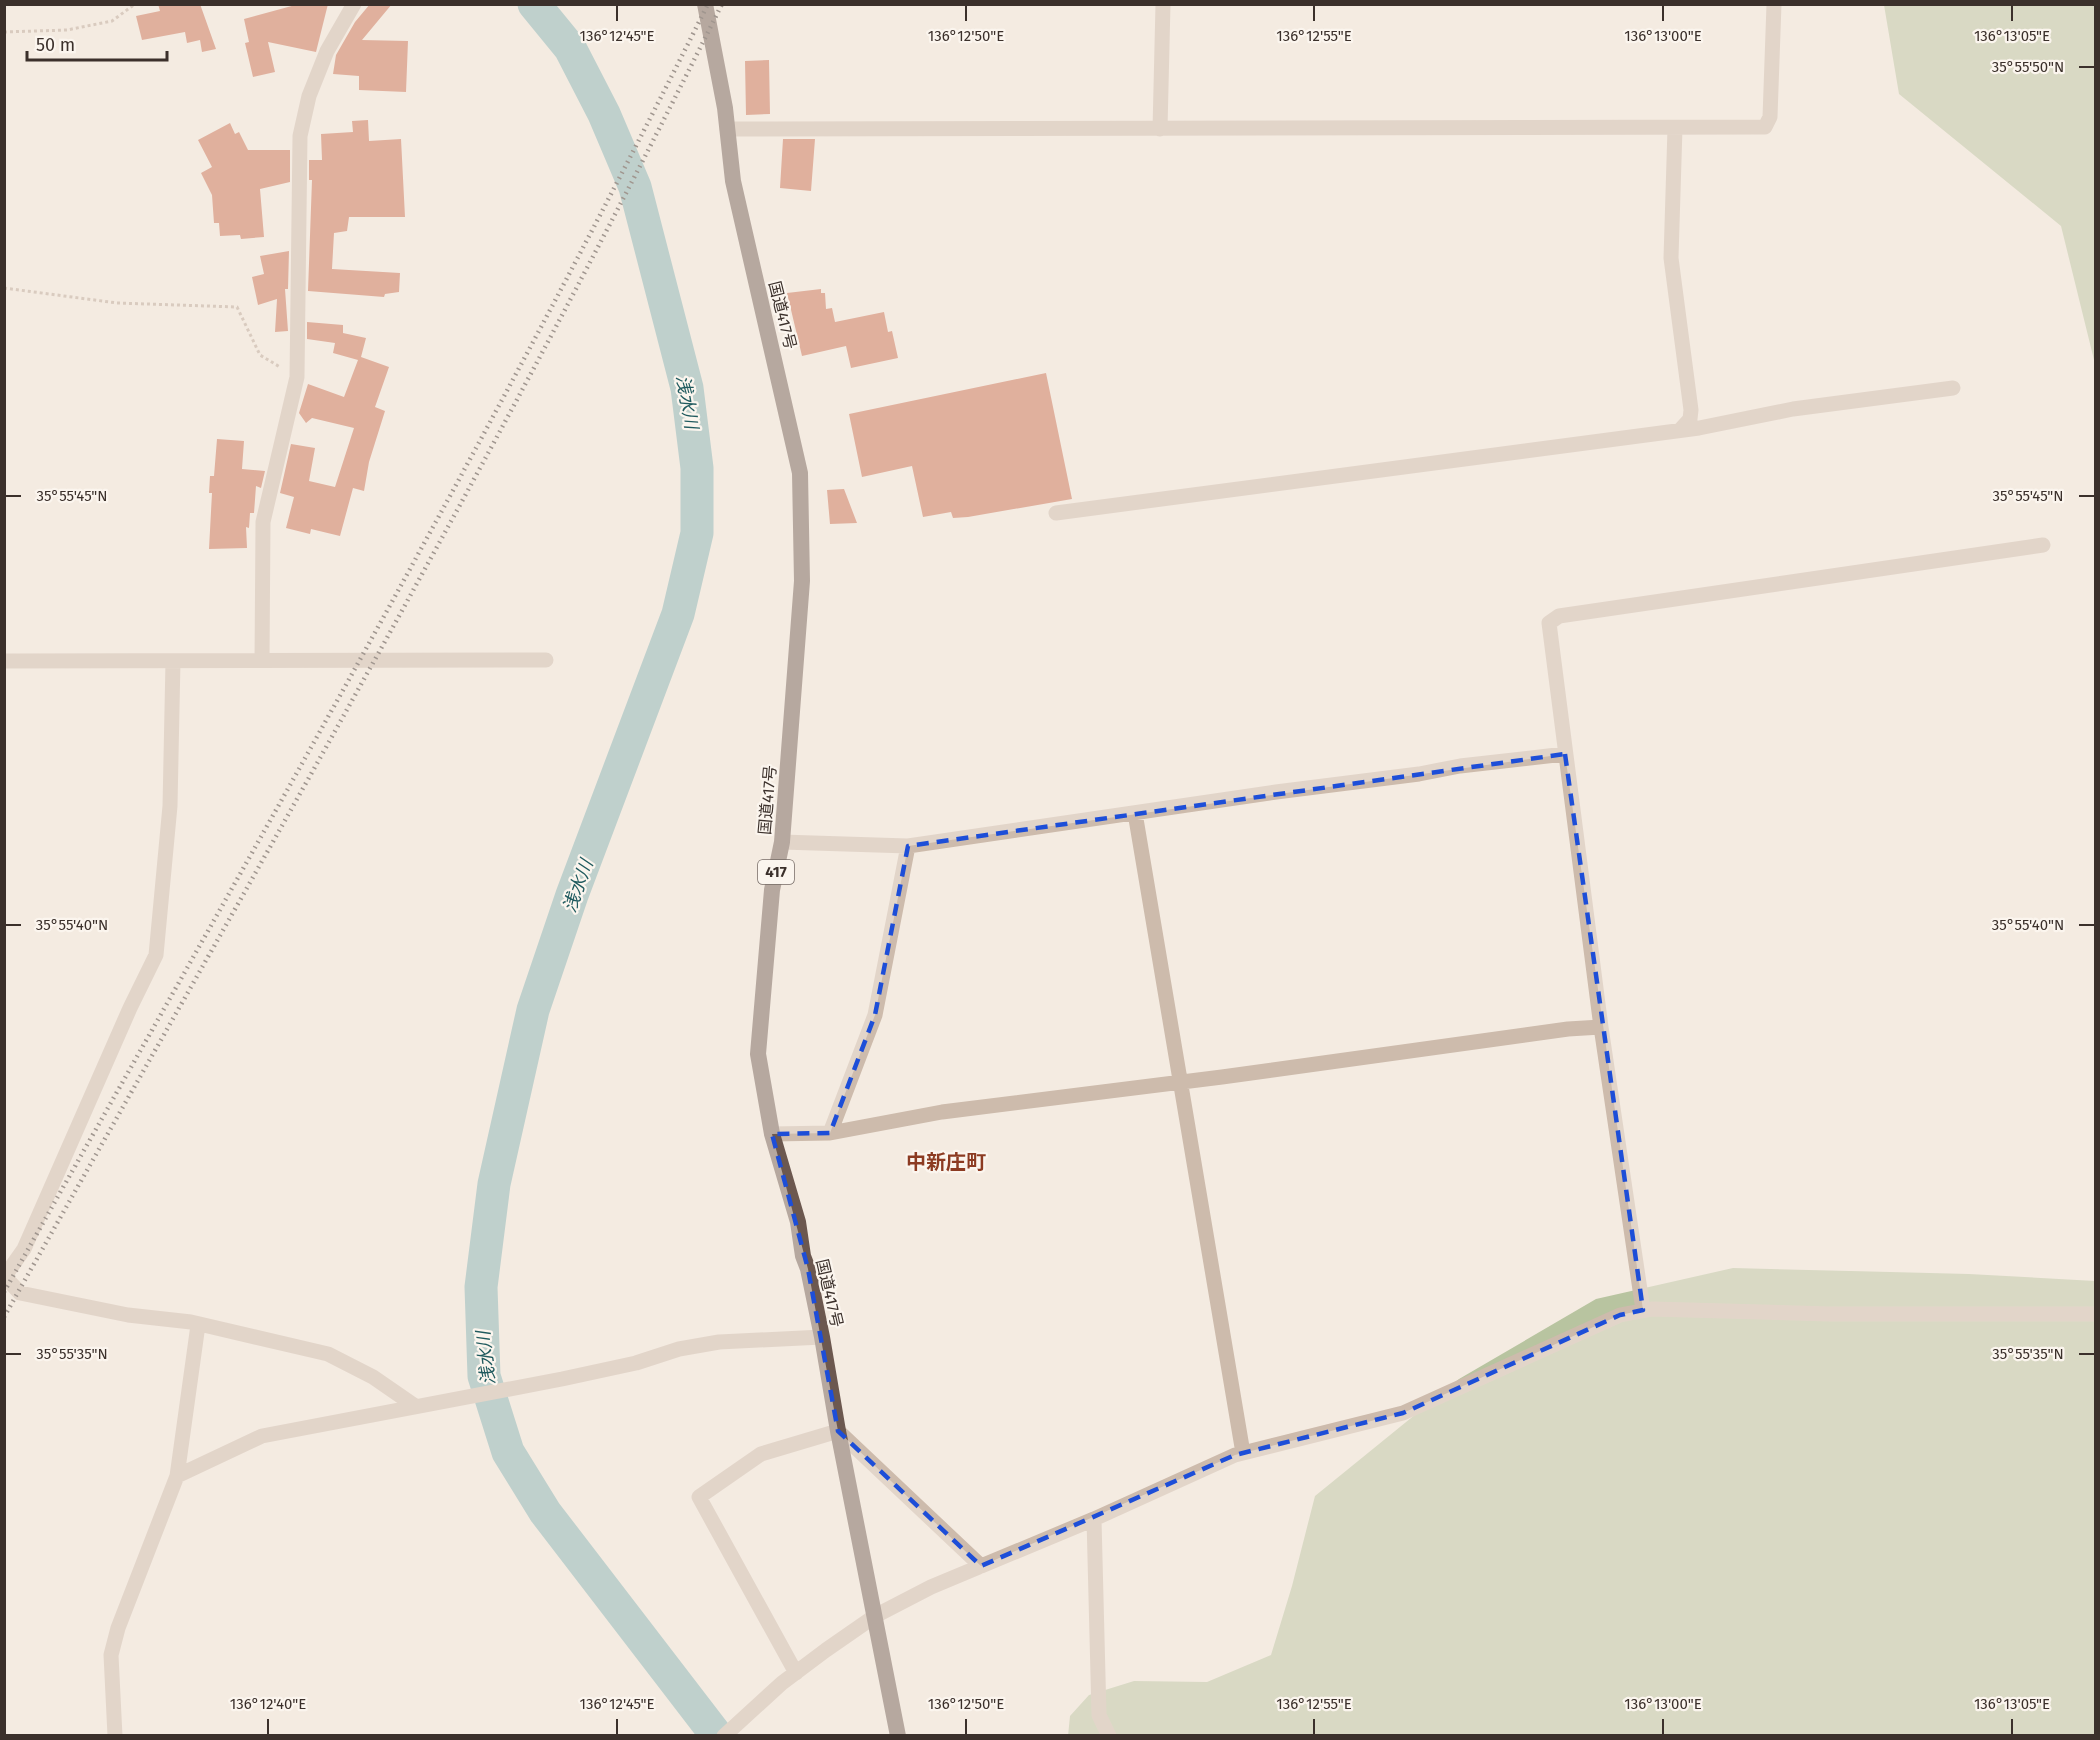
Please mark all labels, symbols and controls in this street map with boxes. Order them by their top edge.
scale bar [27,24,166,62]
text: 136°12'45"E [579,27,655,45]
text: 136°12'50"E [928,27,1004,45]
text: 136°12'55"E [1276,27,1352,45]
text: 136°13'00"E [1624,27,1702,45]
text: 136°13'05"E [1974,27,2050,45]
text: 50 m [36,34,75,56]
text: 35°55'50"N [1992,58,2064,76]
street label: 国道417号 [765,279,800,351]
water label: 浅水川 [671,374,703,432]
text: 35°55'45"N [36,487,108,505]
text: 35°55'45"N [1992,487,2064,505]
street label: 国道417号 [755,765,780,836]
water label: 浅水川 [558,855,598,915]
road number: 417 [758,860,794,884]
text: 35°55'40"N [36,916,108,934]
text: 35°55'40"N [1992,916,2064,934]
district label: 中新庄町 [906,1150,986,1174]
street label: 国道417号 [812,1257,847,1329]
water label: 浅水川 [472,1328,500,1386]
text: 35°55'35"N [36,1345,108,1363]
text: 35°55'35"N [1992,1345,2064,1363]
text: 136°12'40"E [230,1695,306,1713]
text: 136°12'45"E [579,1695,655,1713]
text: 136°12'50"E [928,1695,1004,1713]
text: 136°12'55"E [1276,1695,1352,1713]
text: 136°13'00"E [1624,1695,1702,1713]
text: 136°13'05"E [1974,1695,2050,1713]

